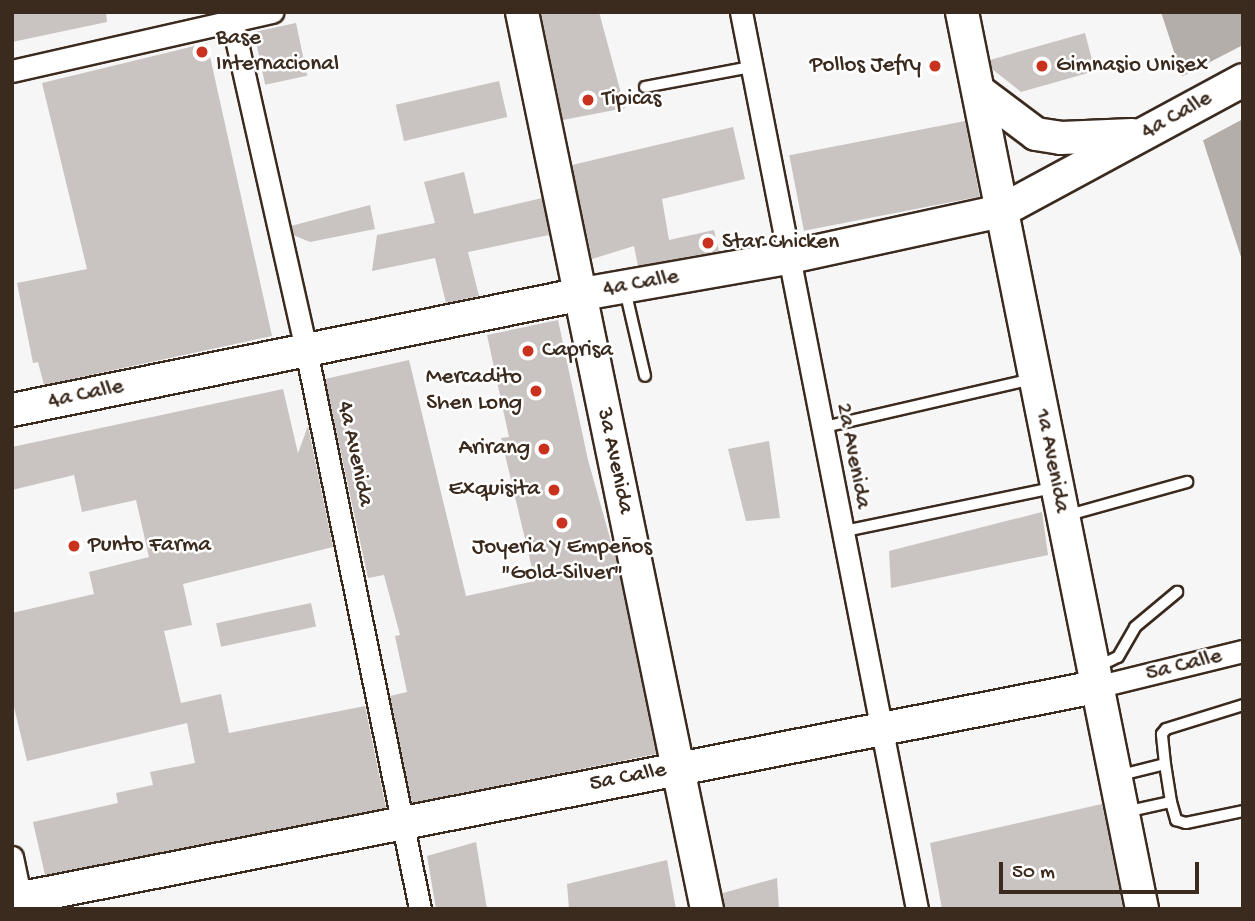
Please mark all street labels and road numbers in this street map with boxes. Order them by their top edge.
street label: 4a Calle [1137,85,1217,147]
street label: 4a Calle [601,264,681,304]
street label: 4a Calle [46,374,126,416]
street label: 4a Avenida [329,399,379,509]
street label: 2a Avenida [828,401,876,511]
street label: 3a Avenida [589,405,639,517]
street label: 1a Avenida [1027,407,1075,515]
street label: 5a Calle [1143,643,1225,689]
street label: 5a Calle [587,757,669,799]

